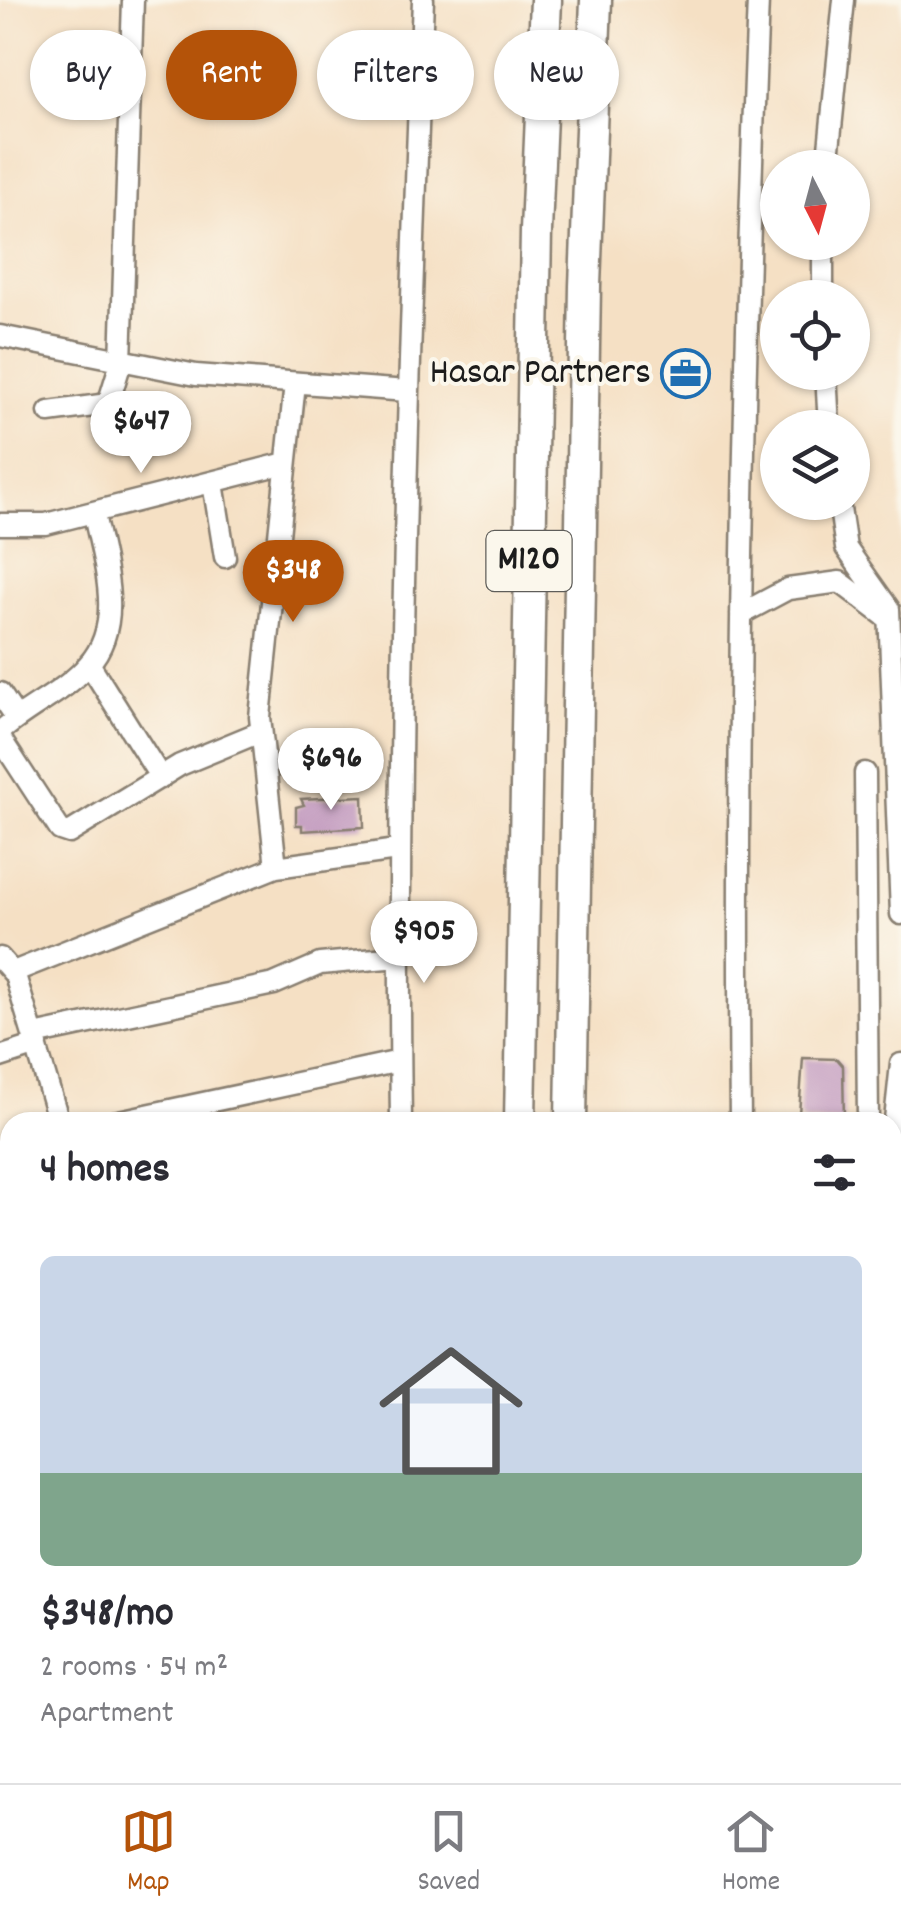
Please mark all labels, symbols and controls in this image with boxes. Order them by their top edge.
chip: Buy [30,30,146,120]
chip: Rent [166,30,297,120]
chip: Filters [317,30,474,120]
chip: New [494,30,619,120]
north arrow [760,150,870,260]
map controls [760,150,870,520]
button: locate [760,280,870,390]
place label: Hasar Partners [430,347,651,402]
office icon: Hasar Partners [660,348,712,400]
pin: $647 [82,391,200,476]
text: $647 [112,400,170,446]
button: layers [760,410,870,520]
road number: M120 [486,531,572,591]
pin: $348 [234,540,352,625]
text: $348 [265,549,321,595]
pin: $696 [272,728,390,813]
text: $696 [300,737,362,783]
pin: $905 [365,901,483,986]
text: $905 [392,910,456,956]
text: 4 homes [40,1142,170,1202]
icon: filters [807,1145,862,1200]
icon: home [361,1321,541,1501]
text: $348/mo [40,1586,174,1646]
text: 2 rooms · 54 m² [40,1646,228,1692]
text: Apartment [40,1692,174,1738]
tab: Map [121,1804,176,1904]
tab: Saved [418,1804,480,1904]
tab: Home [722,1804,780,1904]

